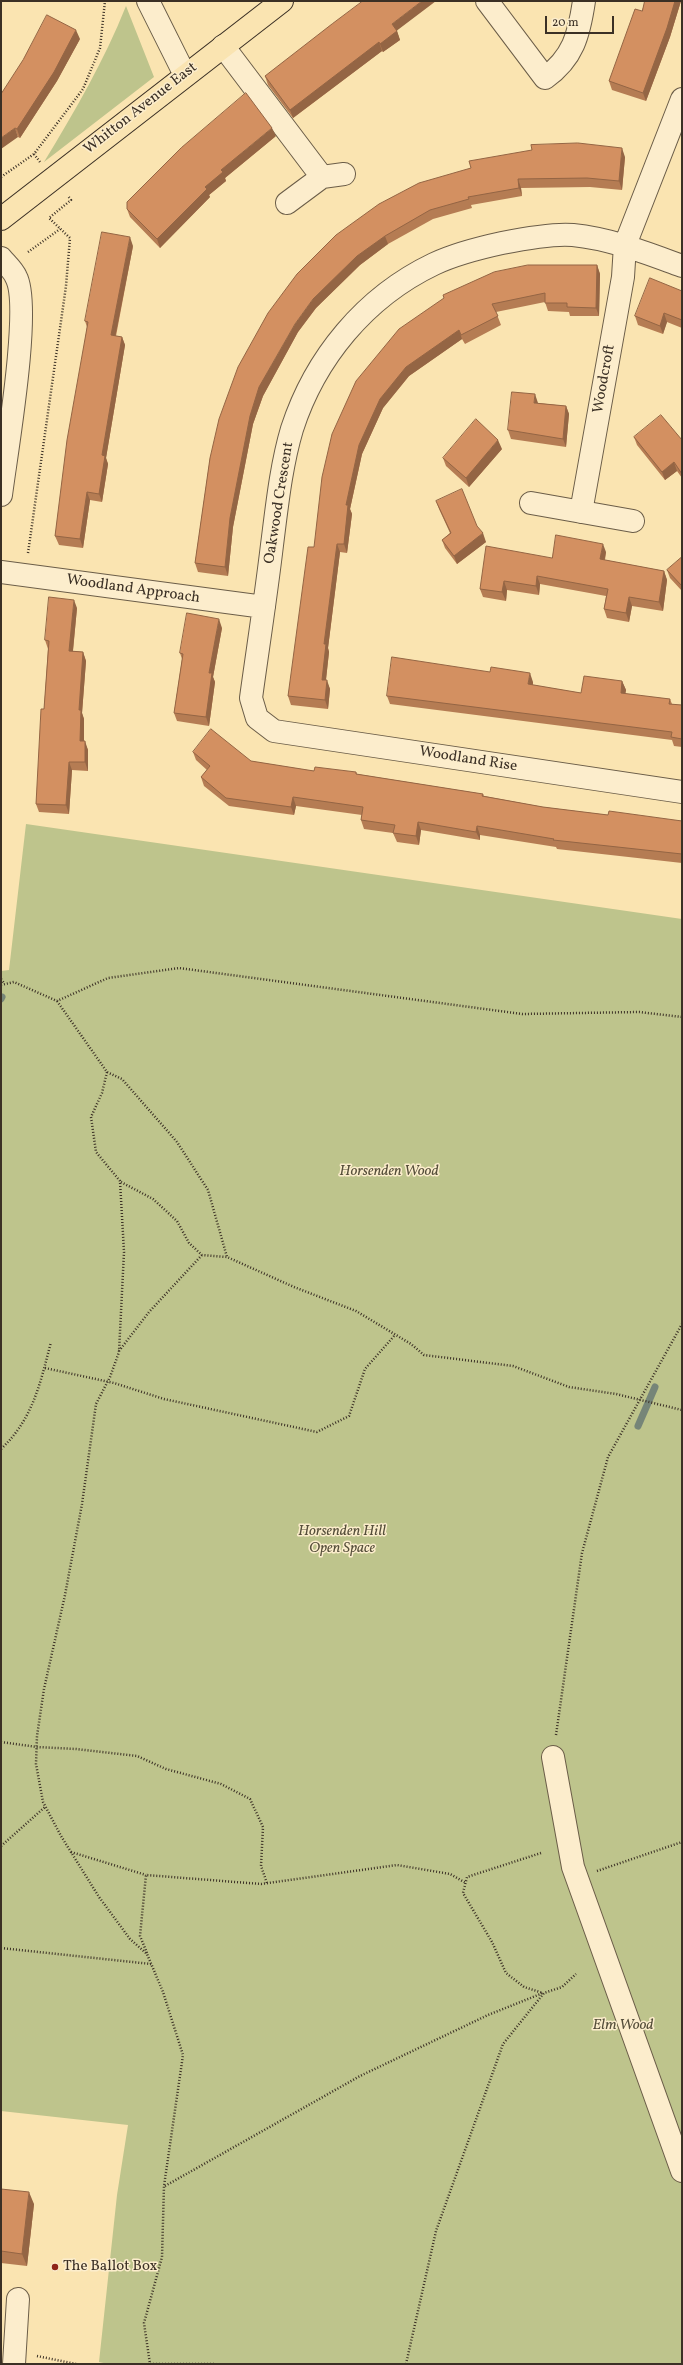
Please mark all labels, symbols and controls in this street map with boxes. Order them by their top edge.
scale bar [547,8,616,34]
text: 20 m [552,15,579,31]
street label: Whitton Avenue East [81,59,201,159]
street label: Woodcroft [590,343,620,415]
street label: Oakwood Crescent [261,441,299,565]
street label: Woodland Approach [65,572,201,608]
street label: Woodland Rise [418,743,518,777]
park label: Horsenden Wood [339,1163,439,1181]
park label: Horsenden Hill Open Space [298,1523,386,1558]
park label: Elm Wood [592,2017,654,2035]
place label: The Ballot Box [63,2258,157,2276]
marker: The Ballot Box [50,2262,60,2272]

